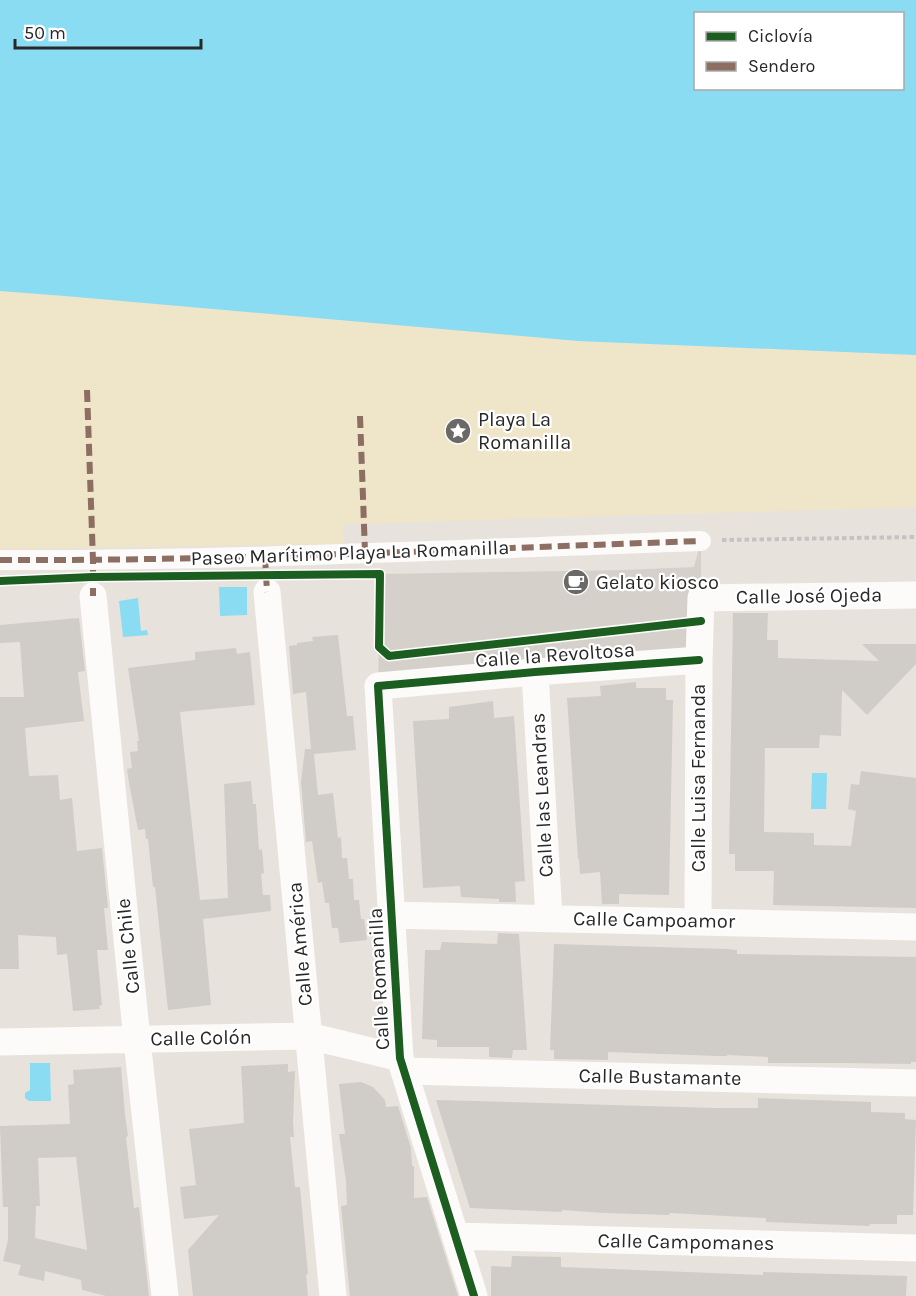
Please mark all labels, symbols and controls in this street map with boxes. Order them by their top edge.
scale bar [15,12,201,50]
legend [694,12,904,90]
text: 50 m [24,22,66,44]
text: Ciclovía [748,25,813,47]
text: Sendero [748,55,815,77]
place label: Playa La Romanilla [478,408,571,454]
place icon: Playa La Romanilla [443,416,473,446]
street label: Paseo Marítimo Playa La Romanilla [190,536,510,570]
cafe icon: Gelato kiosco [561,567,591,597]
place label: Gelato kiosco [596,571,719,594]
street label: Calle José Ojeda [736,583,882,609]
street label: Calle la Revoltosa [474,638,636,672]
street label: Calle Luisa Fernanda [687,684,710,872]
street label: Calle las Leandras [526,712,558,878]
street label: Calle América [283,881,317,1007]
street label: Calle Chile [112,897,144,995]
street label: Calle Romanilla [364,907,394,1051]
street label: Calle Campoamor [573,907,736,933]
street label: Calle Colón [150,1026,252,1050]
street label: Calle Bustamante [578,1064,742,1090]
street label: Calle Campomanes [597,1229,775,1255]

